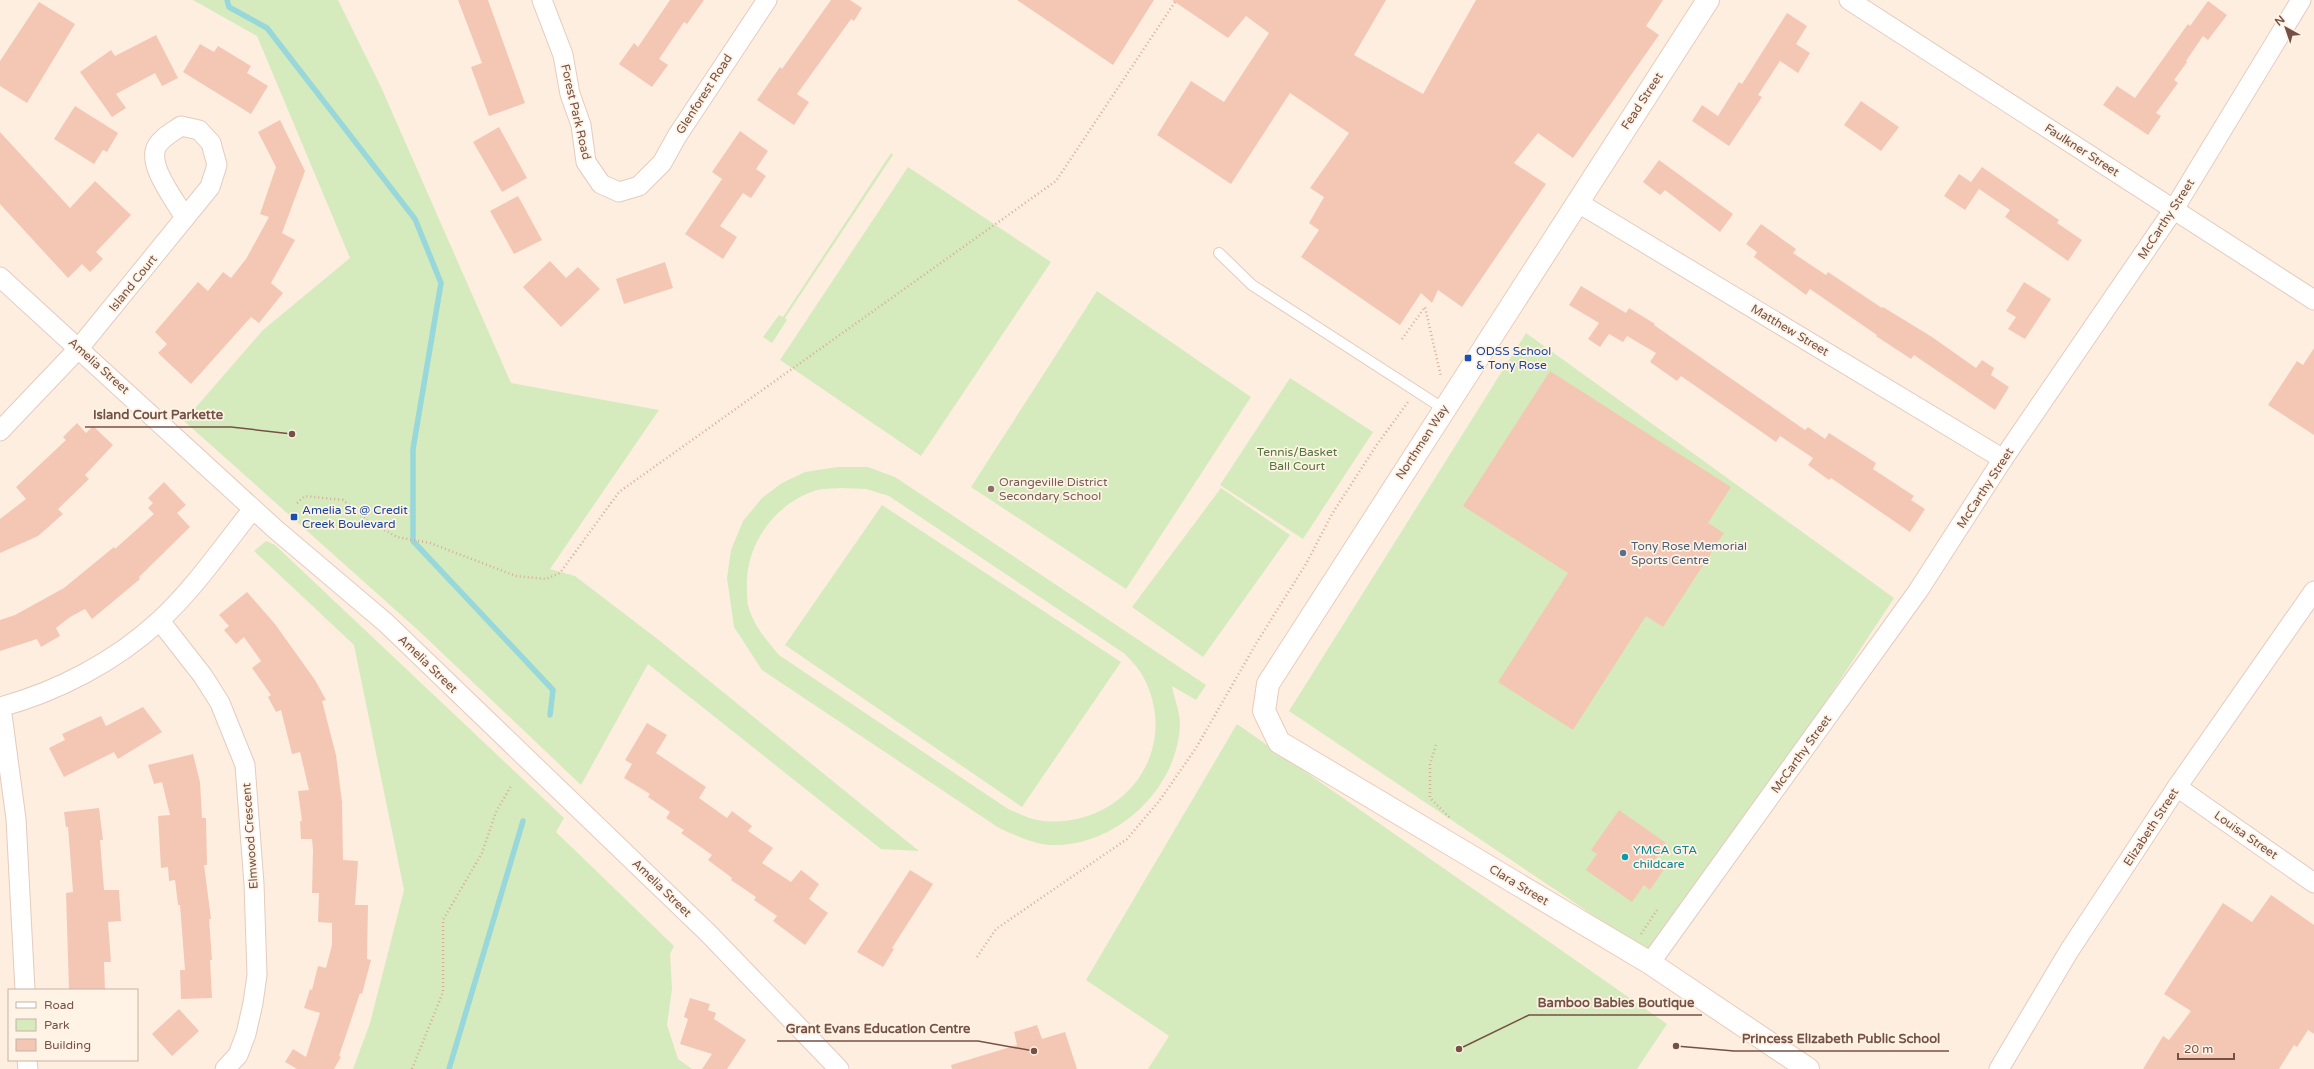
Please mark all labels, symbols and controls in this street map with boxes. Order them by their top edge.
north arrow [2266,8,2306,48]
text: N [2272,13,2287,29]
street label: Glenforest Road [673,51,735,137]
street label: Forest Park Road [558,63,594,161]
street label: Fead Street [1618,69,1666,132]
street label: Faulkner Street [2042,121,2122,180]
street label: McCarthy Street [2135,176,2197,262]
street label: Island Court [106,252,160,314]
street label: Matthew Street [1749,301,1832,359]
street label: Amelia Street [66,335,133,397]
place label: ODSS School & Tony Rose [1476,344,1551,372]
marker: ODSS School & Tony Rose [1463,353,1473,363]
callout: Island Court Parkette [85,402,231,427]
street label: Northmen Way [1393,402,1452,482]
text: Island Court Parkette [93,407,224,423]
park label: Tennis/Basket Ball Court [1257,445,1338,473]
street label: McCarthy Street [1954,445,2016,531]
place label: Orangeville District Secondary School [999,475,1108,503]
marker: Orangeville District Secondary School [986,484,996,494]
place label: Amelia St @ Credit Creek Boulevard [302,503,408,531]
marker: Amelia St @ Credit Creek Boulevard [289,512,299,522]
place label: Tony Rose Memorial Sports Centre [1631,539,1747,567]
marker: Tony Rose Memorial Sports Centre [1618,548,1628,558]
street label: Amelia Street [396,632,461,696]
street label: McCarthy Street [1768,712,1834,796]
street label: Elmwood Crescent [239,782,261,890]
street label: Elizabeth Street [2121,785,2182,869]
street label: Louisa Street [2211,808,2281,862]
place label: YMCA GTA childcare [1633,843,1697,871]
marker: YMCA GTA childcare [1620,852,1630,862]
street label: Amelia Street [630,856,695,920]
street label: Clara Street [1487,862,1552,908]
legend [8,989,138,1061]
callout: Bamboo Babies Boutique [1529,990,1702,1015]
text: Bamboo Babies Boutique [1538,995,1695,1011]
text: Road [44,998,74,1012]
callout: Grant Evans Education Centre [777,1016,978,1041]
text: Park [44,1018,70,1032]
text: Grant Evans Education Centre [786,1021,971,1037]
callout: Princess Elizabeth Public School [1734,1026,1949,1051]
text: Princess Elizabeth Public School [1742,1031,1940,1047]
scale bar [2178,1035,2234,1061]
text: Building [44,1038,91,1052]
text: 20 m [2184,1042,2213,1056]

